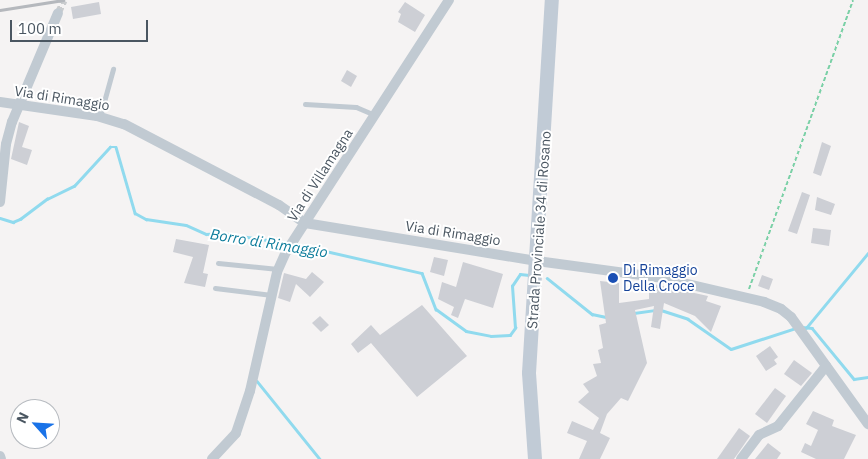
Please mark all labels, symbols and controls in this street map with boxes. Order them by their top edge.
scale bar [12,10,150,42]
text: 100 m [18,19,62,38]
street label: Via di Rimaggio [13,82,111,114]
street label: Via di Villamagna [284,125,356,225]
street label: Strada Provinciale 34 di Rosano [524,130,554,330]
street label: Via di Rimaggio [404,217,502,249]
water label: Borro di Rimaggio [209,225,329,261]
place label: Di Rimaggio Della Croce [623,262,698,294]
marker: Di Rimaggio Della Croce [607,272,619,284]
north arrow [10,399,60,449]
text: N [12,409,33,426]

